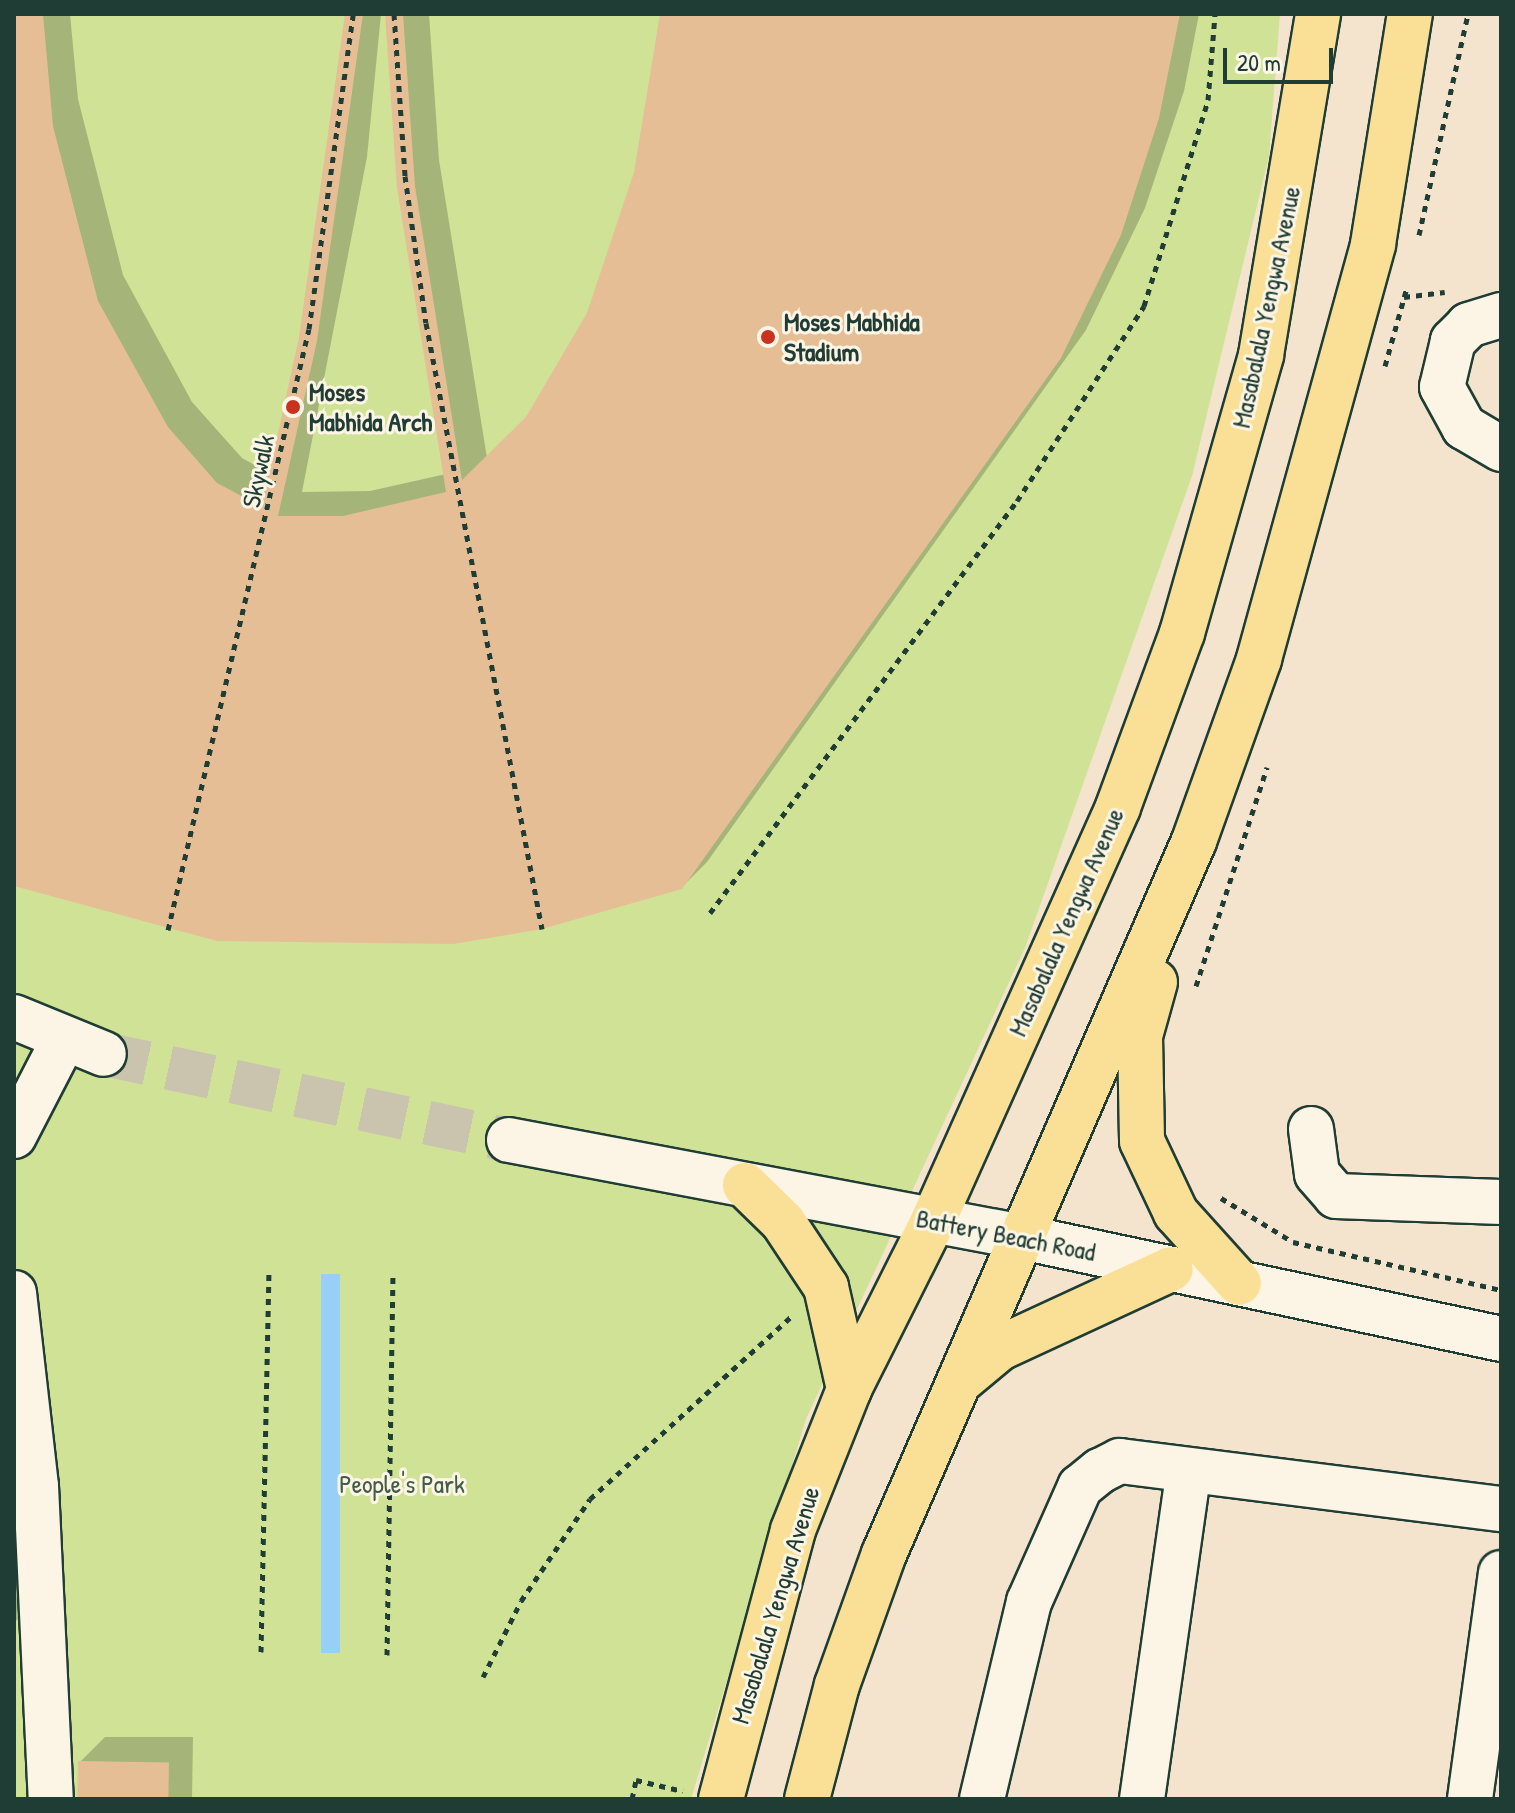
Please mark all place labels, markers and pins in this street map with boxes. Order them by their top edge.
place label: Moses Mabhida Stadium [784,306,920,368]
marker: Moses Mabhida Stadium [759,328,777,346]
place label: Moses Mabhida Arch [309,376,432,438]
marker: Moses Mabhida Arch [284,398,302,416]

